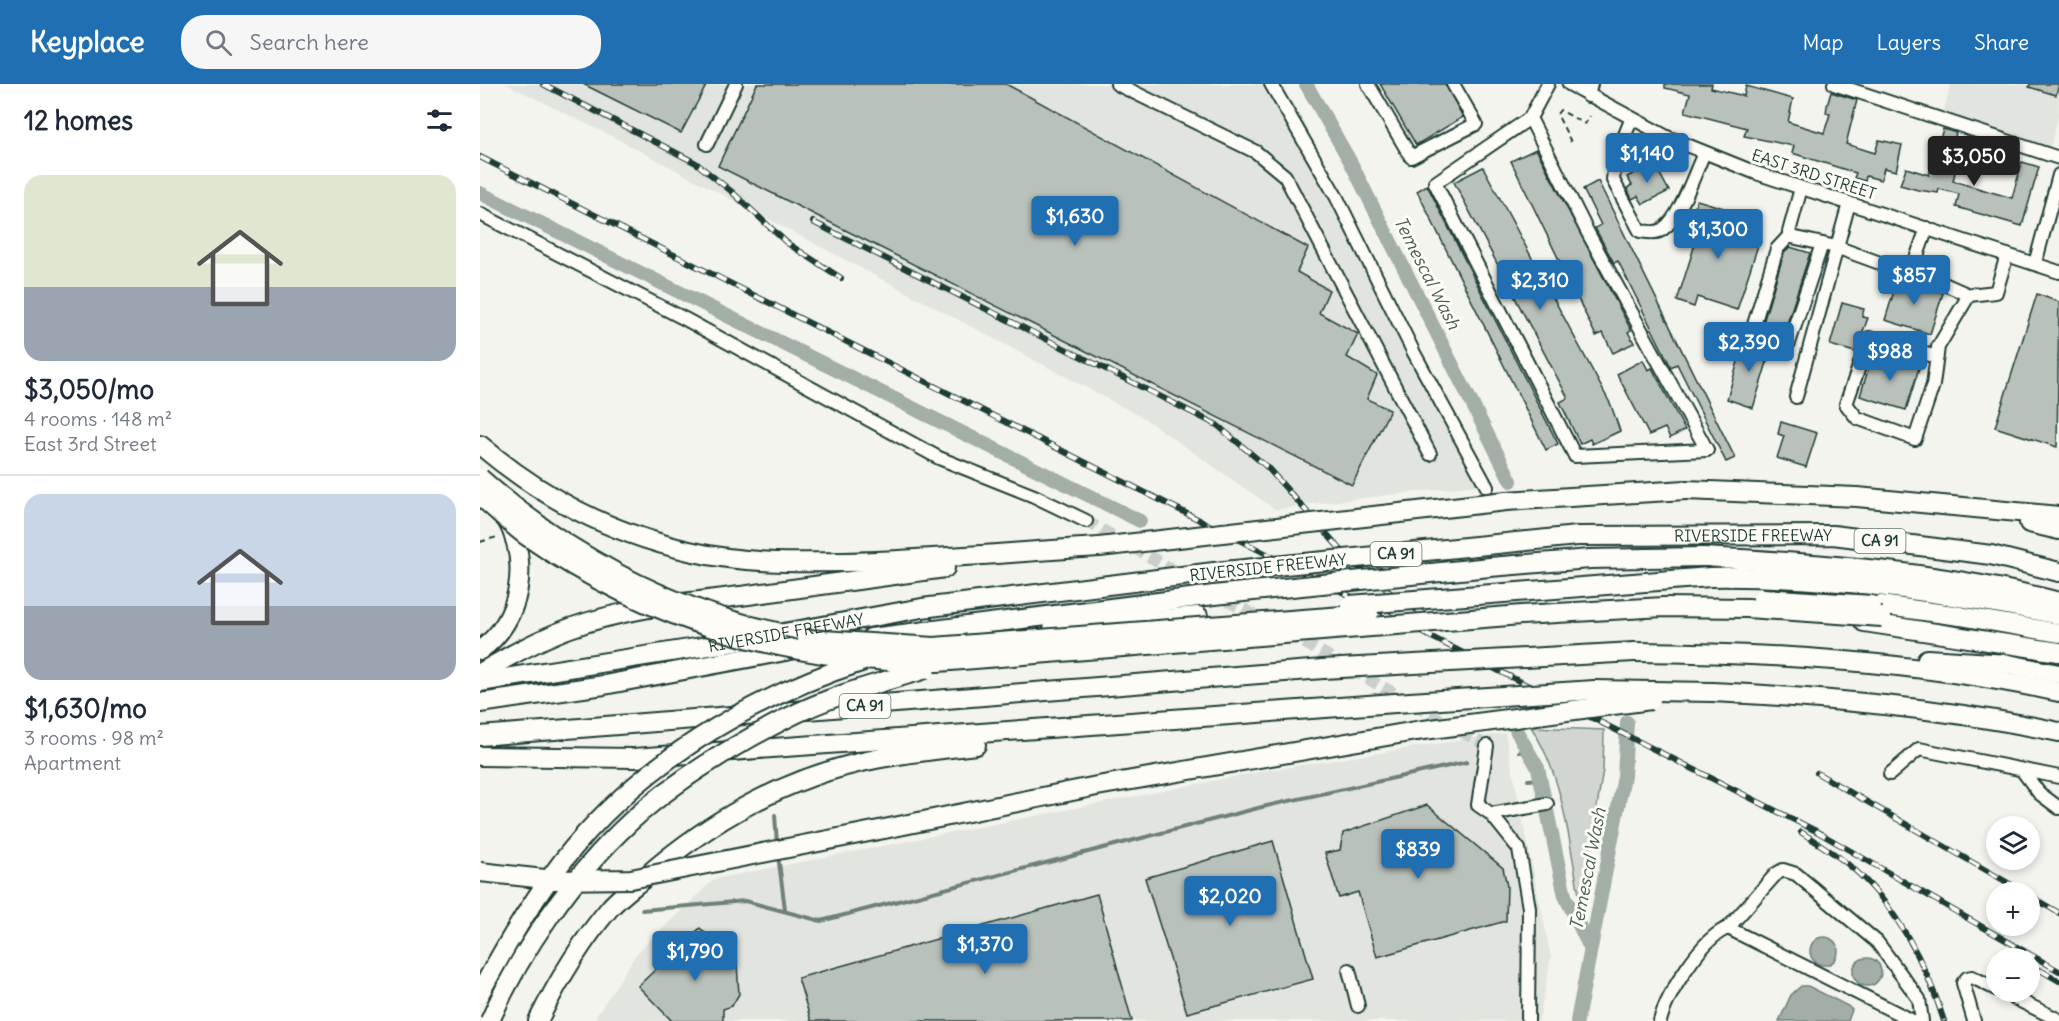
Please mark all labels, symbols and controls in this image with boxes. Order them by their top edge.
search box [181,15,601,69]
text: Keyplace [30,24,145,60]
icon: search [202,26,235,59]
text: Search here [250,28,369,56]
text: Map [1803,29,1843,56]
text: Layers [1876,29,1941,56]
text: Share [1974,29,2029,56]
text: 12 homes [24,104,133,137]
icon: filters [423,104,456,137]
pin: $1,140 [1598,133,1696,184]
pin: $3,050 [1925,136,2023,187]
text: $1,140 [1620,140,1674,165]
text: $3,050 [1942,143,2006,168]
street label: EAST 3RD STREET [1749,144,1879,204]
pin: $1,630 [1026,196,1124,247]
text: $1,630 [1046,203,1104,228]
pin: $1,300 [1669,209,1767,260]
water label: Temescal Wash [1389,212,1466,334]
icon: home [186,214,294,322]
text: $1,300 [1688,216,1748,241]
pin: $857 [1878,255,1950,306]
pin: $2,310 [1491,260,1589,311]
text: $857 [1892,262,1936,287]
text: $2,310 [1511,267,1569,292]
pin: $2,390 [1700,322,1798,373]
text: $2,390 [1718,329,1780,354]
pin: $988 [1854,331,1926,382]
text: $988 [1867,338,1913,363]
text: $3,050/mo [24,373,154,406]
text: 4 rooms · 148 m² [24,406,172,431]
text: East 3rd Street [24,431,157,456]
street label: RIVERSIDE FREEWAY [1674,525,1832,546]
road number: CA 91 [1854,529,1906,553]
icon: home [186,533,294,641]
road number: CA 91 [1370,542,1422,566]
street label: RIVERSIDE FREEWAY [1189,549,1348,585]
street label: RIVERSIDE FREEWAY [707,609,866,656]
text: $1,630/mo [24,692,147,725]
road number: CA 91 [840,694,890,718]
text: 3 rooms · 98 m² [24,725,164,750]
text: Apartment [24,750,121,775]
water label: Temescal Wash [1564,805,1611,932]
map controls [1986,816,2040,1002]
button: layers [1986,816,2040,870]
pin: $839 [1382,829,1454,880]
text: $839 [1395,836,1441,861]
pin: $2,020 [1181,876,1279,927]
button: + [1986,882,2040,936]
text: $2,020 [1198,883,1262,908]
pin: $1,370 [936,924,1034,975]
pin: $1,790 [646,931,744,982]
text: $1,370 [956,931,1014,956]
text: $1,790 [666,938,724,963]
button: − [1986,948,2040,1002]

